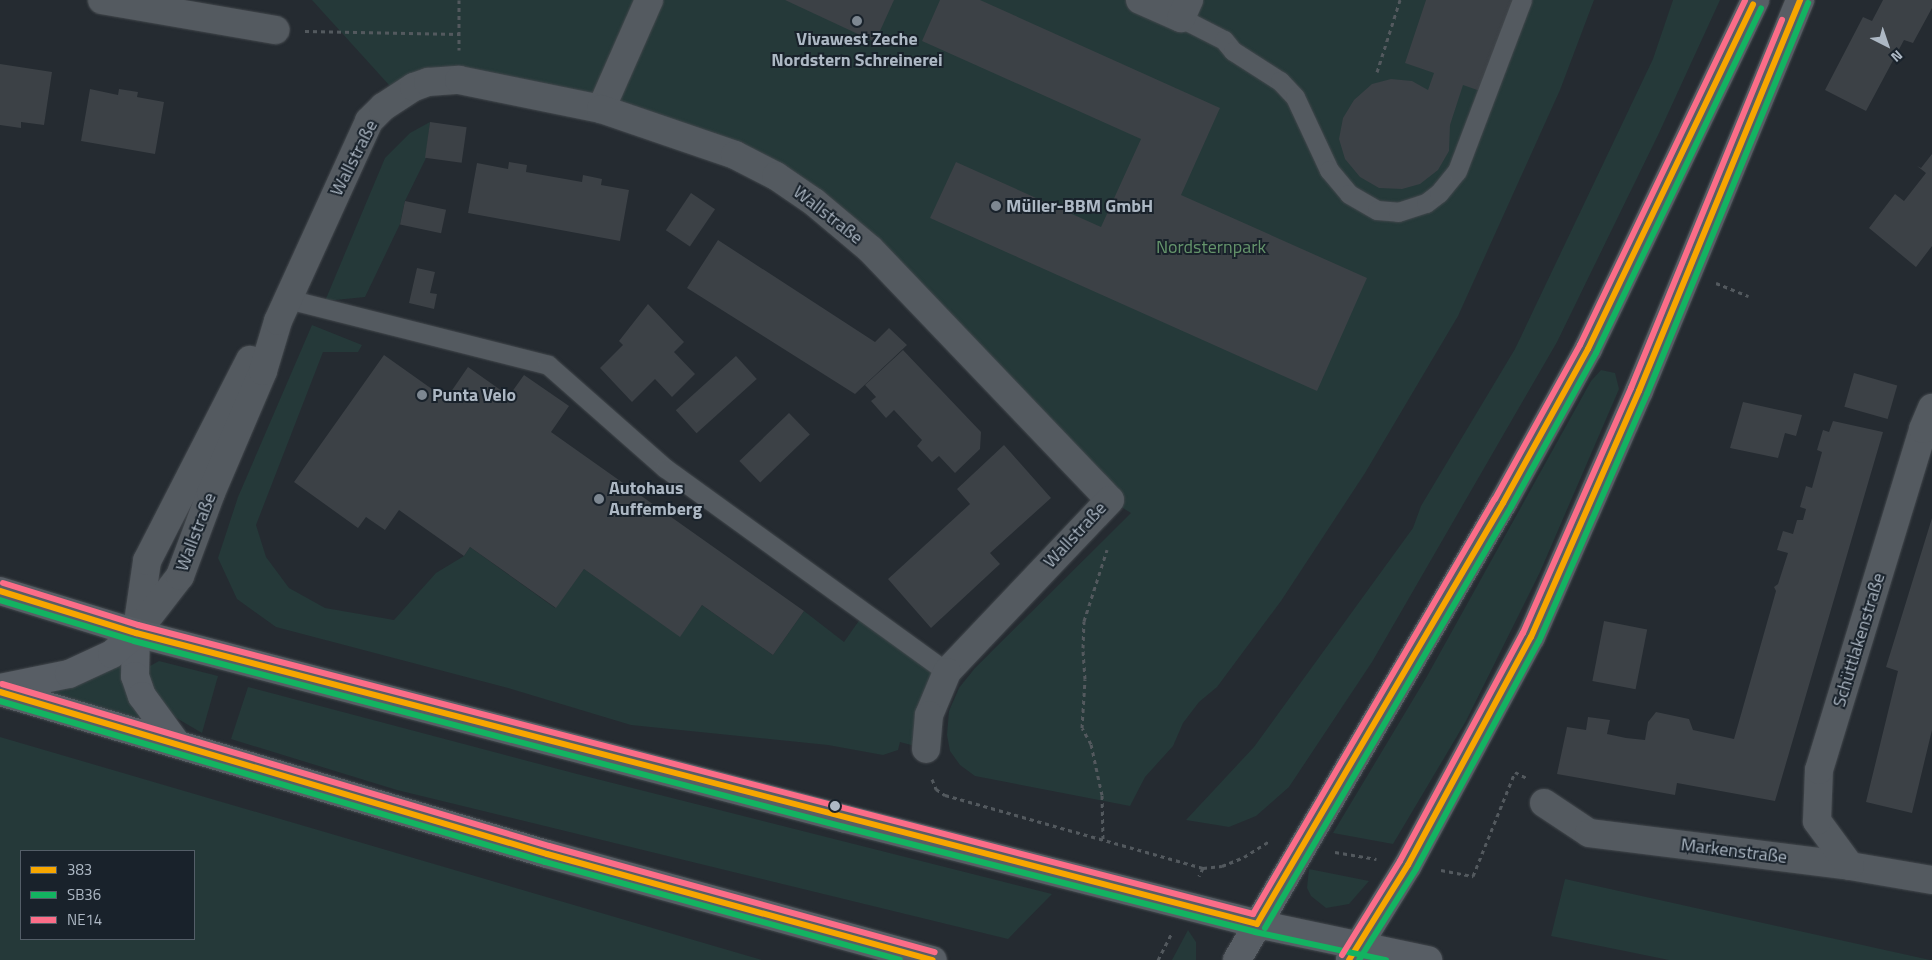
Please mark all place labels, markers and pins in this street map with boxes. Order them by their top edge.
marker: Vivawest Zeche Nordstern Schreinerei [851,15,863,27]
place label: Vivawest Zeche Nordstern Schreinerei [771,29,943,72]
place label: Müller-BBM GmbH [1006,195,1153,217]
marker: Müller-BBM GmbH [990,200,1002,212]
place label: Punta Velo [432,384,516,406]
marker: Punta Velo [416,389,428,401]
place label: Autohaus Auffemberg [609,478,702,520]
marker: Autohaus Auffemberg [593,493,605,505]
unlabelled marker [830,801,840,811]

